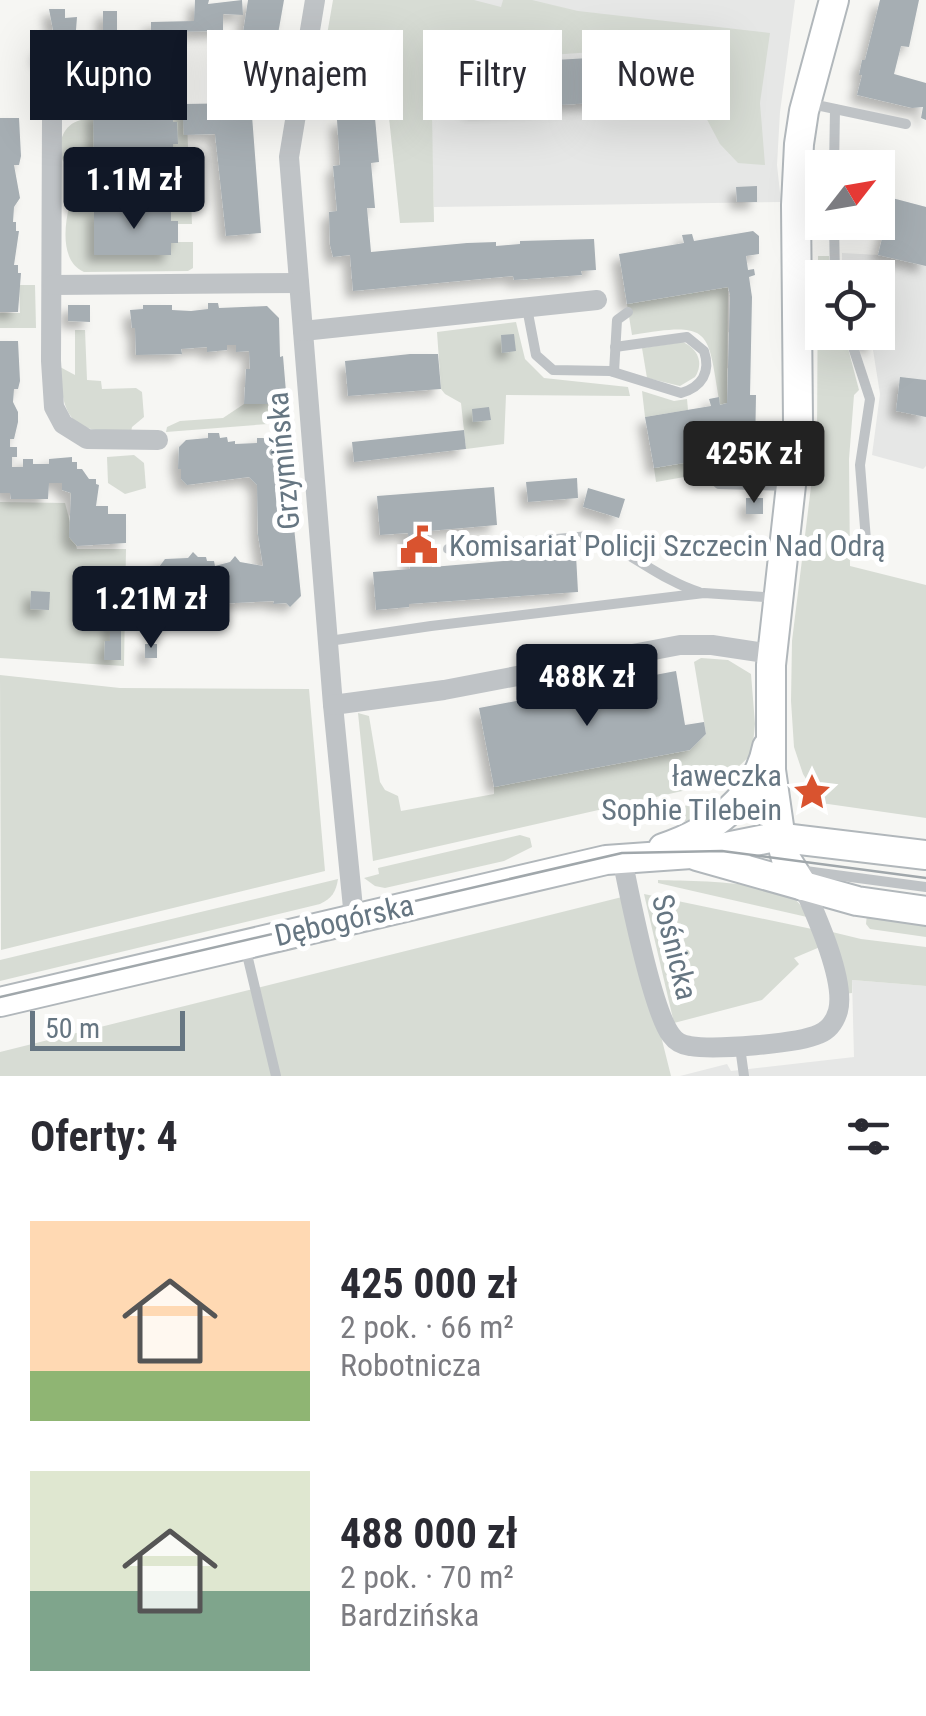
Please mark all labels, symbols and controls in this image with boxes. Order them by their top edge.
chip: Kupno [30,30,187,120]
chip: Wynajem [207,30,403,120]
chip: Filtry [423,30,562,120]
chip: Nowe [582,30,730,120]
pin: 1.1M zł [42,147,226,232]
north arrow [805,150,895,240]
map controls [805,150,895,350]
text: 1.1M zł [86,160,182,198]
button: locate [805,260,895,350]
street label: Grzymińska [260,391,306,531]
pin: 425K zł [662,421,846,506]
text: 425K zł [705,434,803,472]
public building icon: Komisariat Policji Szczecin Nad Odrą [398,524,440,566]
place label: Komisariat Policji Szczecin Nad Odrą [449,528,885,563]
pin: 1.21M zł [48,566,254,651]
text: 1.21M zł [94,579,208,617]
pin: 488K zł [495,644,679,729]
text: 488K zł [538,657,636,695]
place label: ławeczka Sophie Tilebein [601,758,782,827]
place icon: ławeczka Sophie Tilebein [791,771,833,813]
street label: Dębogórska [271,887,417,953]
street label: Sośnicka [645,891,705,1003]
scale bar [30,1006,185,1050]
text: 50 m [45,1012,100,1045]
icon: filters [841,1109,896,1164]
text: Oferty: 4 [30,1112,178,1161]
text: 425 000 zł [340,1259,518,1308]
icon: home [110,1261,230,1381]
text: 2 pok. · 66 m² [340,1308,514,1346]
text: Robotnicza [340,1346,481,1384]
text: 488 000 zł [340,1509,518,1558]
icon: home [110,1511,230,1631]
text: 2 pok. · 70 m² [340,1558,514,1596]
text: Bardzińska [340,1596,479,1634]

